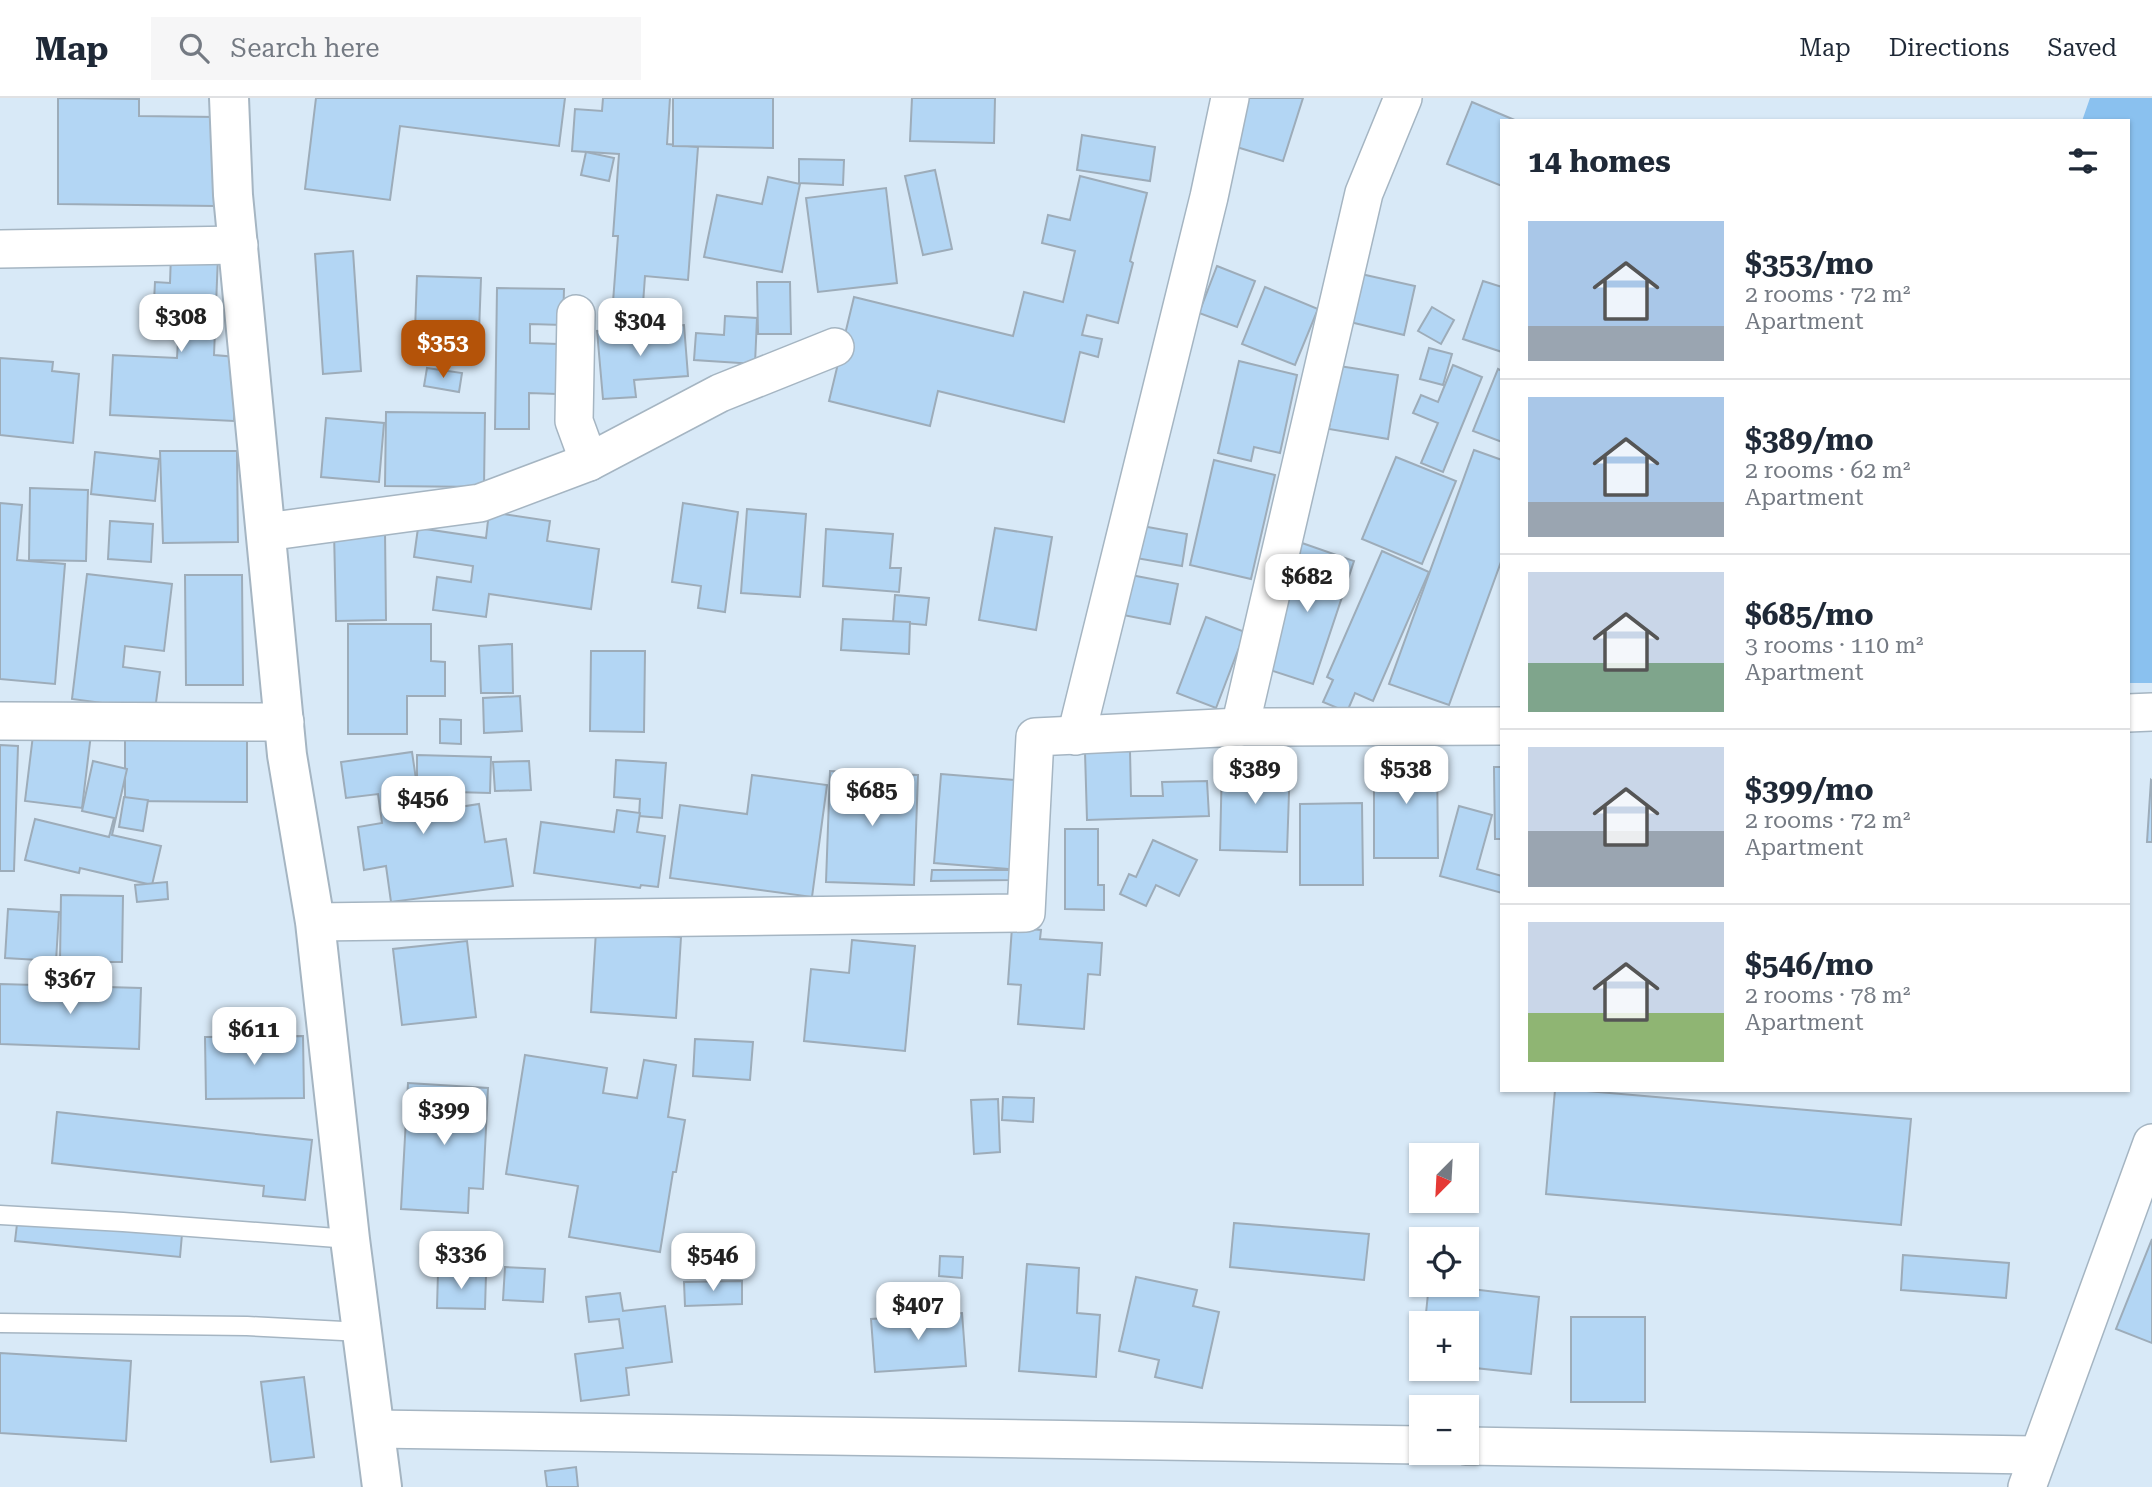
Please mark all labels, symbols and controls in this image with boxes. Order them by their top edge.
search box [151,17,641,80]
text: Map [35,29,109,68]
icon: search [175,29,213,67]
text: Search here [231,33,380,63]
text: Map [1799,34,1851,62]
text: Directions [1889,34,2009,62]
text: Saved [2047,34,2117,62]
icon: filters [2064,142,2102,180]
text: 14 homes [1528,144,1671,179]
text: $353/mo [1745,246,1874,281]
icon: home [1584,249,1668,333]
text: 2 rooms · 72 m² [1745,281,1911,308]
pin: $308 [140,294,222,354]
pin: $304 [599,299,681,358]
text: $308 [155,303,207,330]
text: $304 [614,307,666,334]
text: Apartment [1745,308,1864,335]
pin: $353 [402,320,484,380]
text: $353 [417,329,469,356]
text: $389/mo [1745,422,1874,457]
icon: home [1584,425,1668,509]
text: 2 rooms · 62 m² [1745,457,1911,484]
text: Apartment [1745,484,1864,511]
pin: $682 [1266,554,1348,614]
text: $682 [1281,563,1333,590]
text: $685/mo [1745,597,1874,632]
icon: home [1584,600,1668,684]
text: 3 rooms · 110 m² [1745,632,1923,659]
text: Apartment [1745,659,1864,686]
pin: $389 [1214,746,1296,806]
pin: $538 [1365,746,1447,806]
text: $389 [1229,755,1281,782]
text: $538 [1380,755,1432,782]
pin: $685 [831,768,913,828]
text: $399/mo [1745,772,1874,807]
icon: home [1584,775,1668,859]
pin: $456 [382,776,464,836]
text: $685 [846,777,898,804]
text: $456 [397,785,449,812]
text: 2 rooms · 72 m² [1745,807,1911,834]
text: Apartment [1745,834,1864,861]
text: $546/mo [1745,947,1874,982]
icon: home [1584,950,1668,1034]
pin: $367 [29,956,111,1016]
text: $367 [44,965,96,992]
text: 2 rooms · 78 m² [1745,982,1911,1009]
pin: $611 [213,1007,295,1067]
text: Apartment [1745,1009,1864,1036]
text: $611 [228,1016,280,1043]
pin: $399 [403,1088,485,1147]
text: $399 [418,1096,470,1123]
north arrow [1409,1143,1479,1213]
map controls [1409,1143,1479,1465]
button: locate [1409,1227,1479,1297]
pin: $336 [420,1232,502,1291]
pin: $546 [672,1234,754,1293]
text: $336 [435,1240,487,1267]
text: $546 [687,1242,739,1269]
pin: $407 [877,1282,959,1342]
text: $407 [892,1291,944,1318]
button: + [1409,1311,1479,1381]
button: − [1409,1395,1479,1465]

